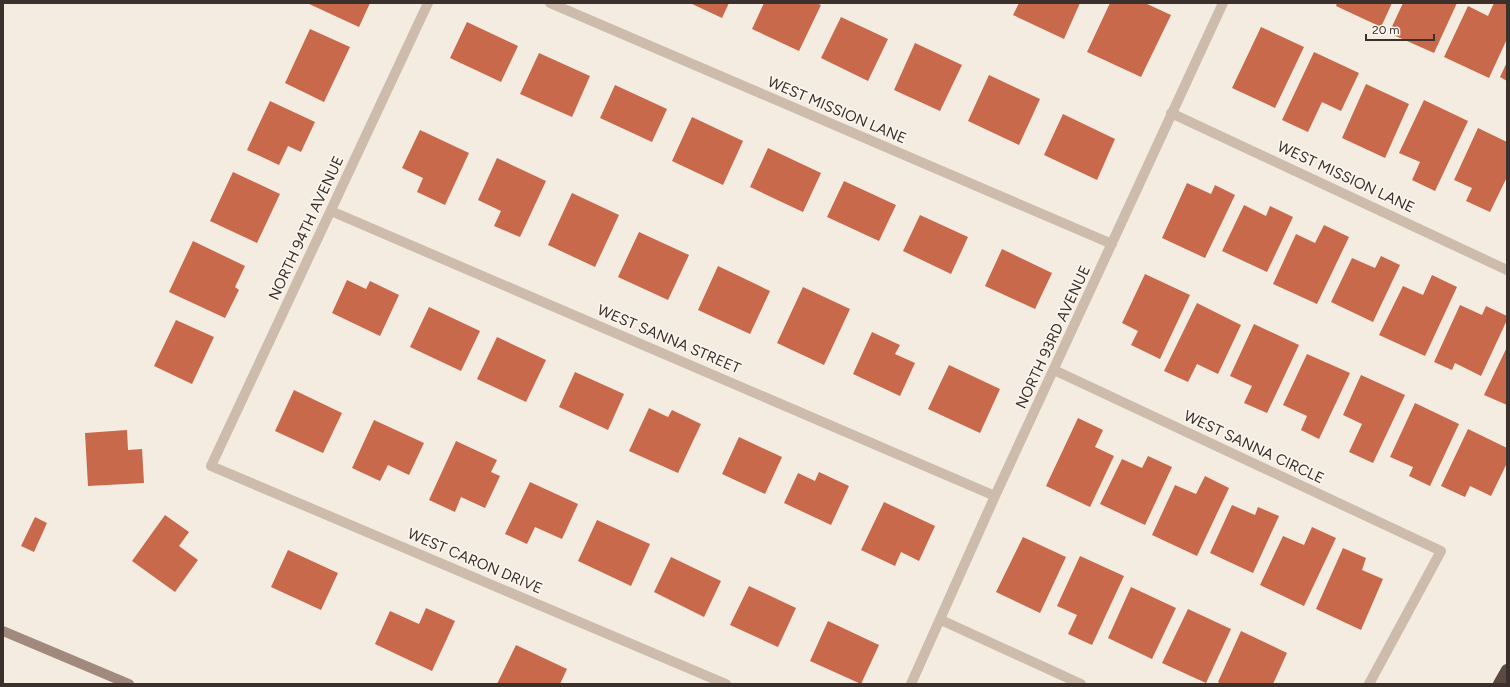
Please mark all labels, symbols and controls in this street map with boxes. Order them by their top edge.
scale bar [1366,16,1434,42]
text: 20 m [1372,23,1400,37]
street label: WEST MISSION LANE [765,73,909,147]
street label: WEST MISSION LANE [1275,137,1417,217]
street label: NORTH 94TH AVENUE [265,153,347,303]
street label: NORTH 93RD AVENUE [1012,263,1094,411]
street label: WEST SANNA STREET [595,301,744,378]
street label: WEST SANNA CIRCLE [1181,407,1327,487]
street label: WEST CARON DRIVE [405,524,545,598]

